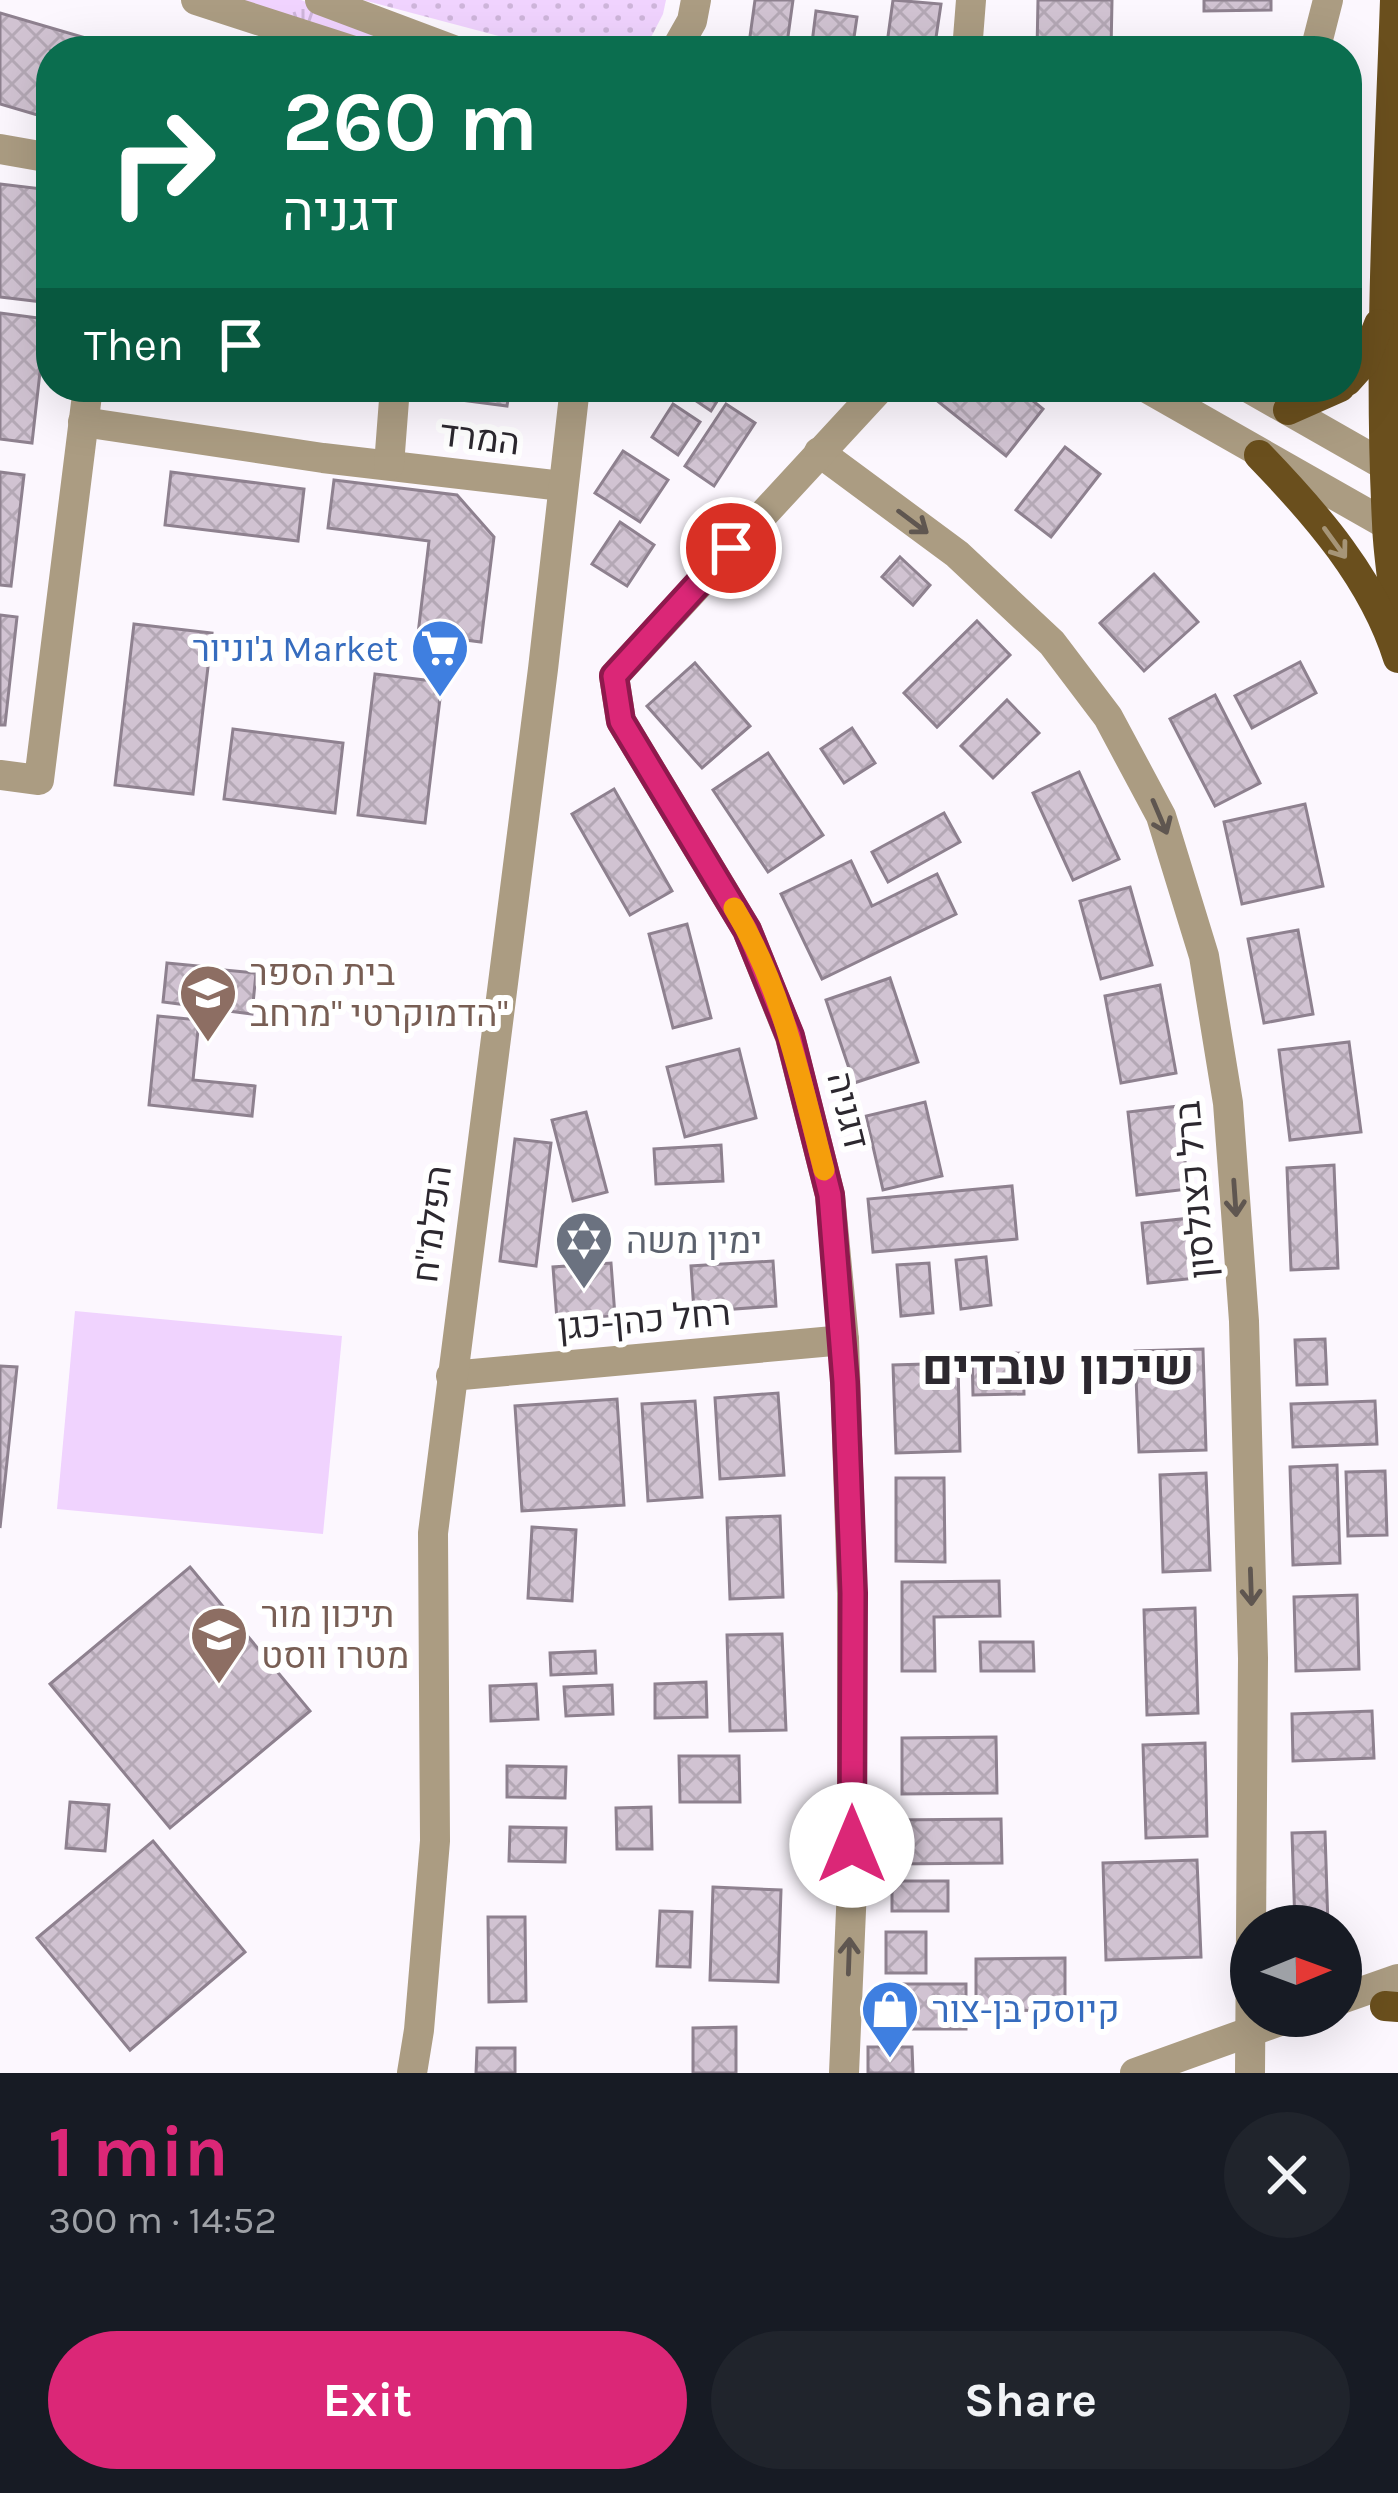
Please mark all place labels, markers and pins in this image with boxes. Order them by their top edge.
pin [680,497,782,599]
supermarket icon: ג'וניור Market [409,617,471,699]
place label: ג'וניור Market [192,628,398,670]
place label: בית הספר הדמוקרטי "מרחב" [250,952,508,1035]
school or university icon: בית הספר הדמוקרטי "מרחב" [177,962,239,1044]
synagogue icon: ימין משה [553,1209,615,1291]
place label: ימין משה [626,1220,762,1262]
place label: תיכון מור מטרו ווסט [261,1594,409,1677]
school or university icon: תיכון מור מטרו ווסט [188,1604,250,1686]
shop icon: קיוסק בן-צור [859,1978,921,2060]
place label: קיוסק בן-צור [932,1989,1120,2031]

